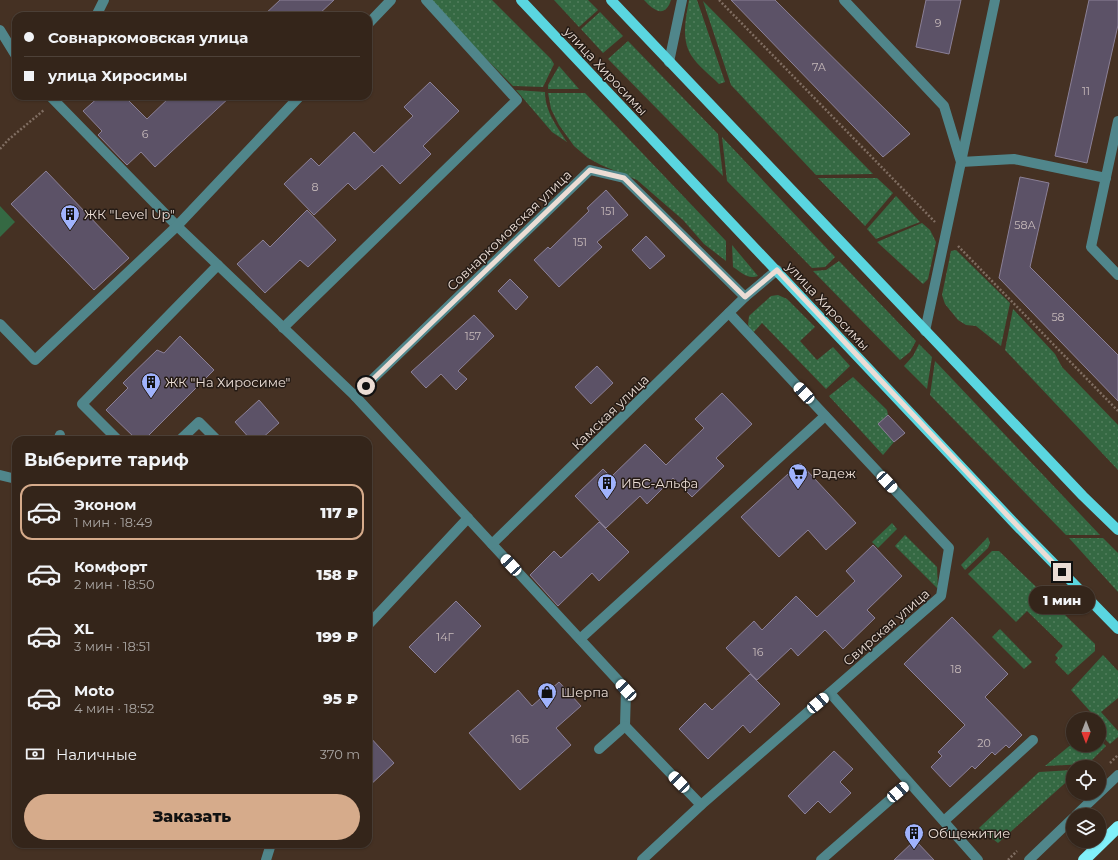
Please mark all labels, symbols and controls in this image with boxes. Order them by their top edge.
house number: 9 [935,16,942,30]
street label: улица Хиросимы [560,23,651,119]
text: Совнаркомовская улица [48,28,248,47]
house number: 7А [812,60,827,74]
text: улица Хиросимы [48,66,187,85]
house number: 11 [1082,84,1090,98]
house number: 6 [142,127,149,141]
street label: Совнаркомовская улица [443,166,575,294]
house number: 8 [311,180,319,194]
building icon: ЖК "Level Up" [59,203,81,231]
house number: 151 [601,204,615,218]
place label: ЖК "Level Up" [84,206,175,222]
house number: 58А [1014,218,1037,232]
house number: 151 [573,235,587,249]
street label: улица Хиросимы [782,258,873,354]
house number: 58 [1051,310,1065,324]
house number: 157 [465,329,481,343]
building icon: ЖК "На Хиросиме" [140,371,162,399]
street label: Камская улица [568,371,652,453]
place label: ЖК "На Хиросиме" [165,374,290,390]
route start [357,377,375,395]
car [791,380,817,406]
text: Выберите тариф [24,449,189,471]
supermarket icon: Радеж [787,462,809,490]
place label: Радеж [812,465,856,481]
car [874,469,900,495]
building icon: ИБС-Альфа [596,472,618,500]
place label: ИБС-Альфа [621,475,698,491]
icon: car [26,494,62,530]
text: Эконом [74,495,136,514]
text: 117 ₽ [320,503,358,522]
text: 1 мин · 18:49 [74,514,152,530]
car [498,552,524,578]
icon: car [26,556,62,592]
text: Комфорт [74,557,147,576]
route end [1053,563,1071,581]
text: 158 ₽ [317,565,358,584]
text: 2 мин · 18:50 [74,576,155,592]
street label: Свирская улица [840,585,932,669]
callout: 1 мин [1029,586,1095,614]
text: 1 мин [1043,592,1081,608]
icon: car [26,618,62,654]
text: XL [74,619,93,638]
text: 199 ₽ [316,627,358,646]
house number: 14Г [436,630,454,644]
text: 3 мин · 18:51 [74,638,151,654]
house number: 16 [753,645,764,659]
house number: 18 [951,662,962,676]
car [613,677,639,703]
icon: car [26,680,62,716]
text: Moto [74,681,114,700]
shop icon: Шерпа [536,681,558,709]
place label: Шерпа [561,684,609,700]
text: 95 ₽ [323,689,358,708]
car [805,691,831,715]
text: 4 мин · 18:52 [74,700,155,716]
north arrow [1066,712,1106,752]
map controls [1066,712,1106,848]
house number: 16Б [511,732,529,746]
house number: 20 [977,736,991,750]
icon: cash [24,743,46,765]
text: Наличные [56,745,137,764]
text: 370 m [320,746,360,762]
button: locate [1066,760,1106,800]
car [666,769,692,795]
car [885,780,911,804]
button: Заказать [24,794,360,840]
button: layers [1066,808,1106,848]
building icon: Общежитие [903,822,925,850]
place label: Общежитие [928,825,1010,841]

